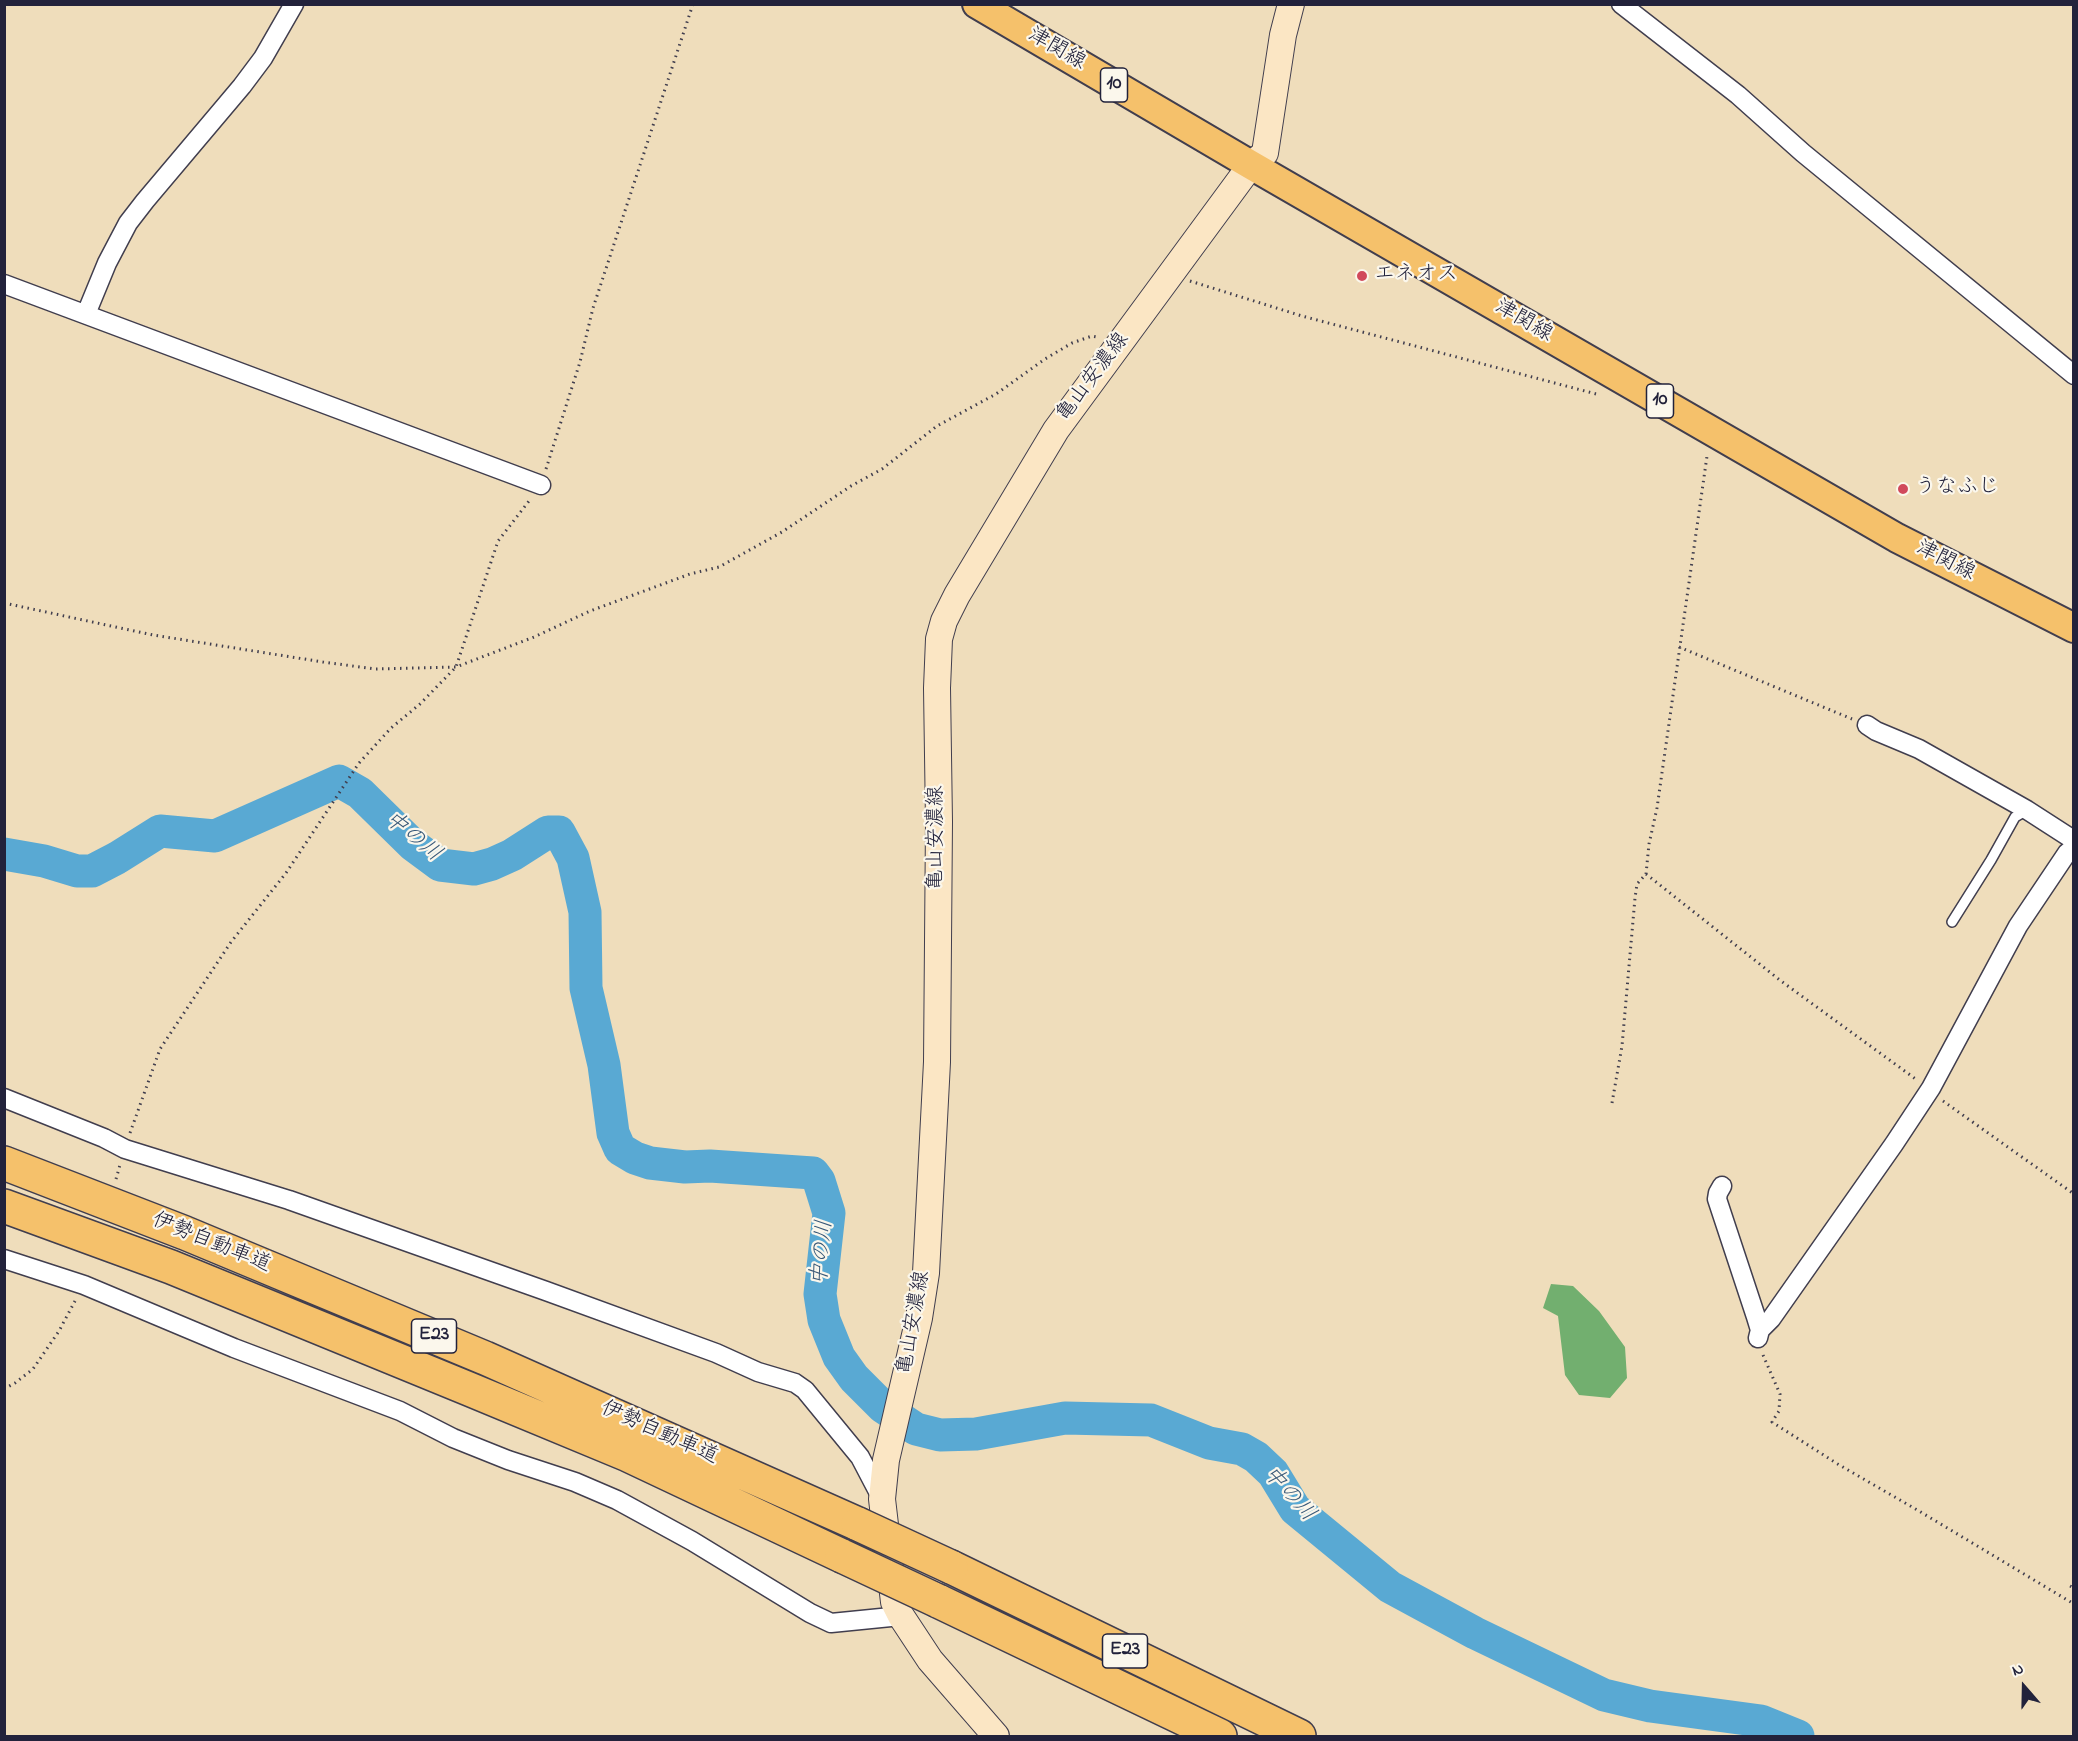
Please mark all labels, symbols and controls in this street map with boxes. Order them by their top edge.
street label: 津関線 [1022,23,1090,77]
road number: 10 [1100,68,1128,102]
place label: エネオス [1374,263,1458,289]
marker: エネオス [1355,269,1369,283]
street label: 津関線 [1489,295,1557,349]
street label: 亀山安濃線 [1052,328,1136,428]
road number: 10 [1646,384,1674,418]
place label: うなふじ [1915,476,1999,502]
marker: うなふじ [1896,482,1910,496]
street label: 津関線 [1911,536,1979,588]
street label: 亀山安濃線 [925,786,951,890]
water label: 中の川 [378,807,446,869]
street label: 伊勢自動車道 [148,1209,274,1279]
water label: 中の川 [808,1219,840,1287]
street label: 亀山安濃線 [893,1269,937,1377]
road number: E23 [412,1319,456,1353]
street label: 伊勢自動車道 [596,1397,722,1471]
water label: 中の川 [1256,1462,1320,1528]
road number: E23 [1102,1634,1148,1668]
north arrow [1994,1657,2054,1717]
text: N [2009,1657,2027,1683]

